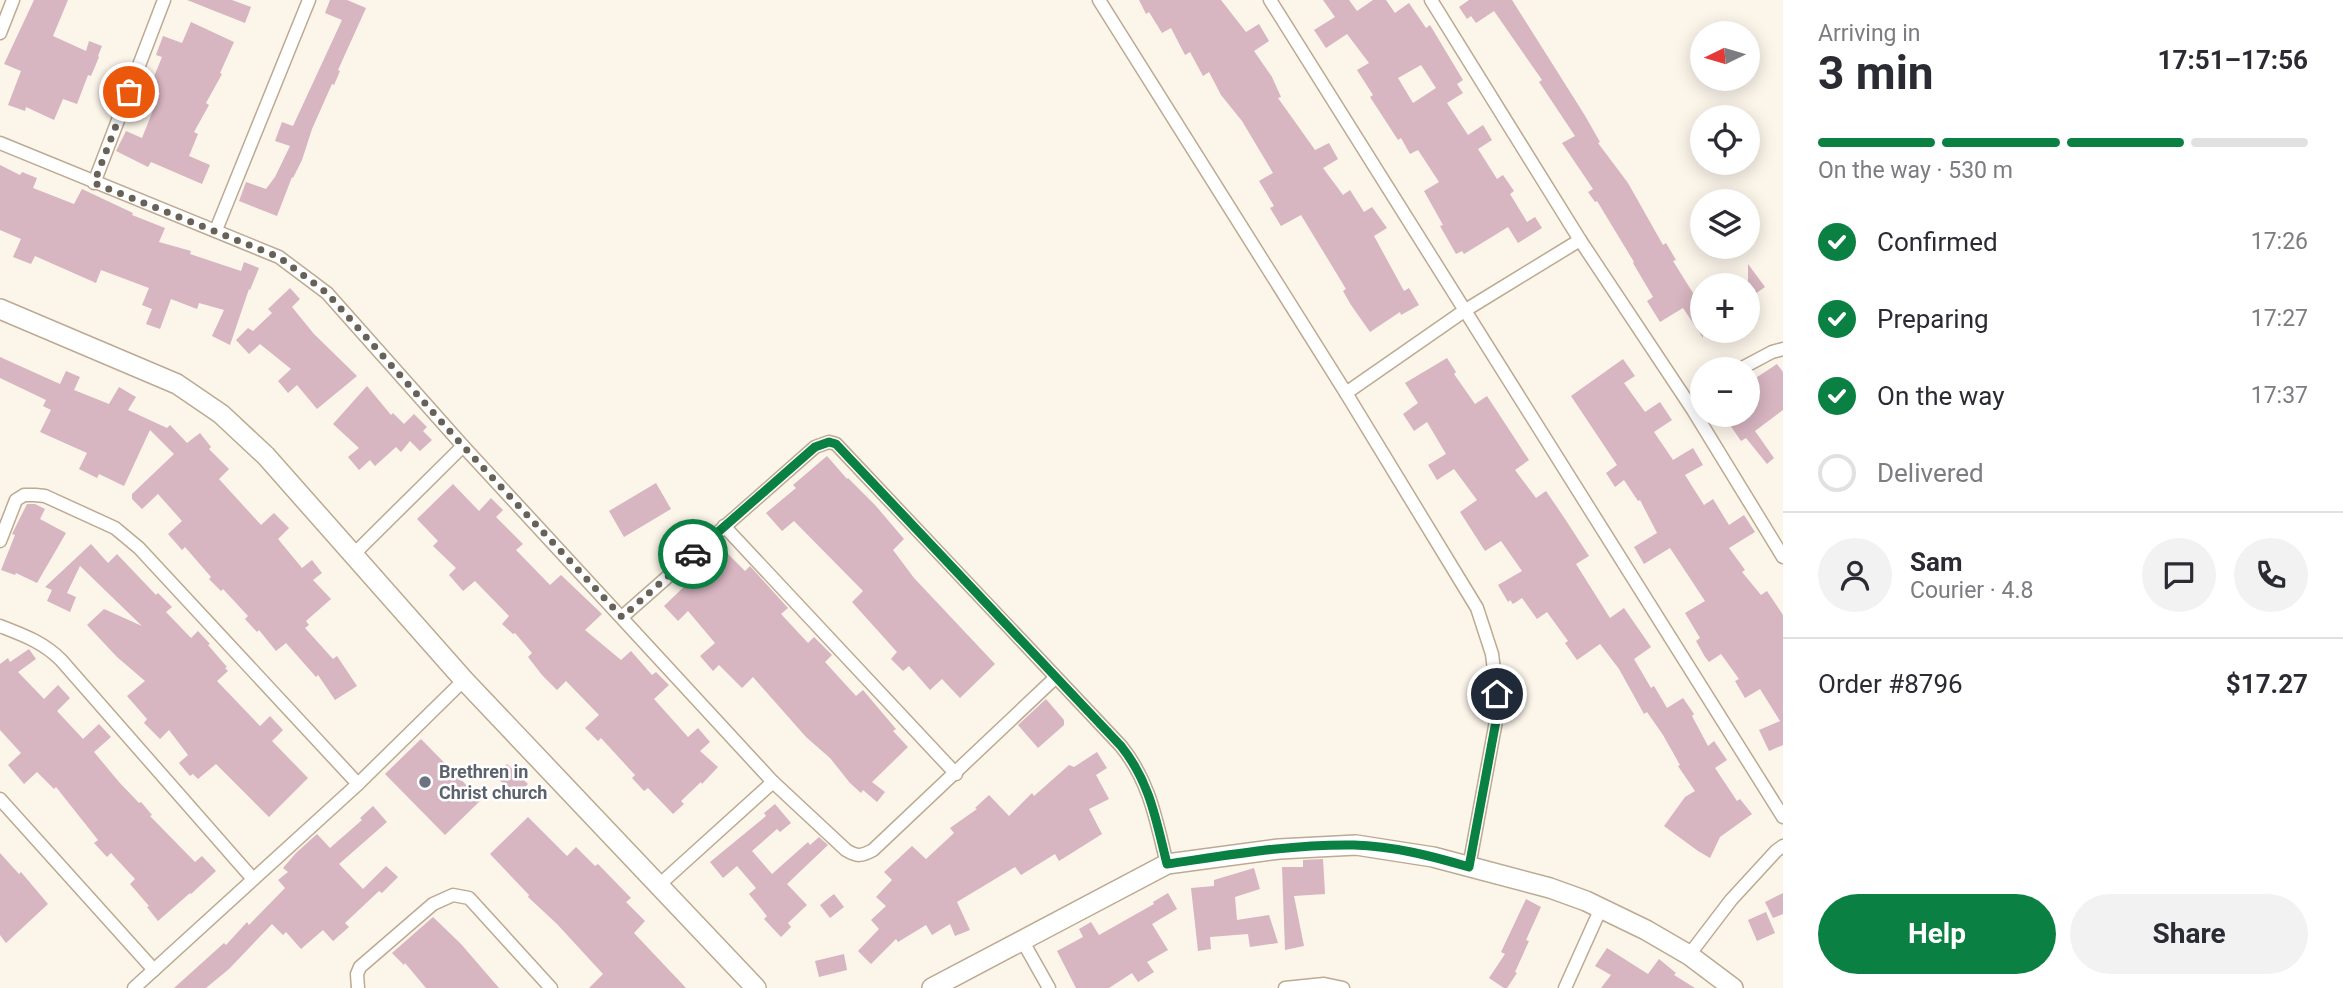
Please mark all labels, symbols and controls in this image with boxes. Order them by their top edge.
text: Arriving in [1818,20,1921,47]
north arrow [1690,21,1760,91]
map controls [1690,21,1760,427]
text: 17:51–17:56 [2158,45,2308,75]
text: 3 min [1818,46,1934,100]
pin [99,62,159,122]
icon: bag [110,73,148,111]
button: locate [1690,105,1760,175]
text: On the way · 530 m [1818,157,2013,184]
button: layers [1690,189,1760,259]
icon: check [1818,223,1856,261]
text: Confirmed [1877,227,1998,257]
text: 17:26 [2251,228,2308,255]
button: + [1690,273,1760,343]
icon: check [1818,300,1856,338]
text: Preparing [1877,304,1989,334]
text: 17:27 [2251,305,2308,332]
button: − [1690,357,1760,427]
icon: check [1818,377,1856,415]
text: On the way [1877,381,2005,411]
text: 17:37 [2251,382,2308,409]
text: Delivered [1877,458,1984,488]
courier [658,519,728,589]
icon: car [674,535,712,573]
button: person [1818,538,1892,612]
button: chat [2142,538,2216,612]
button: phone [2234,538,2308,612]
text: Sam [1910,547,1962,577]
text: Courier · 4.8 [1910,577,2033,604]
pin [1467,664,1527,724]
text: Order #8796 [1818,669,1963,699]
text: $17.27 [2226,669,2308,699]
icon: home [1478,675,1516,713]
place label: Brethren in Christ church [439,761,547,803]
marker: Brethren in Christ church [417,774,433,790]
button: Help [1818,894,2056,974]
button: Share [2070,894,2308,974]

